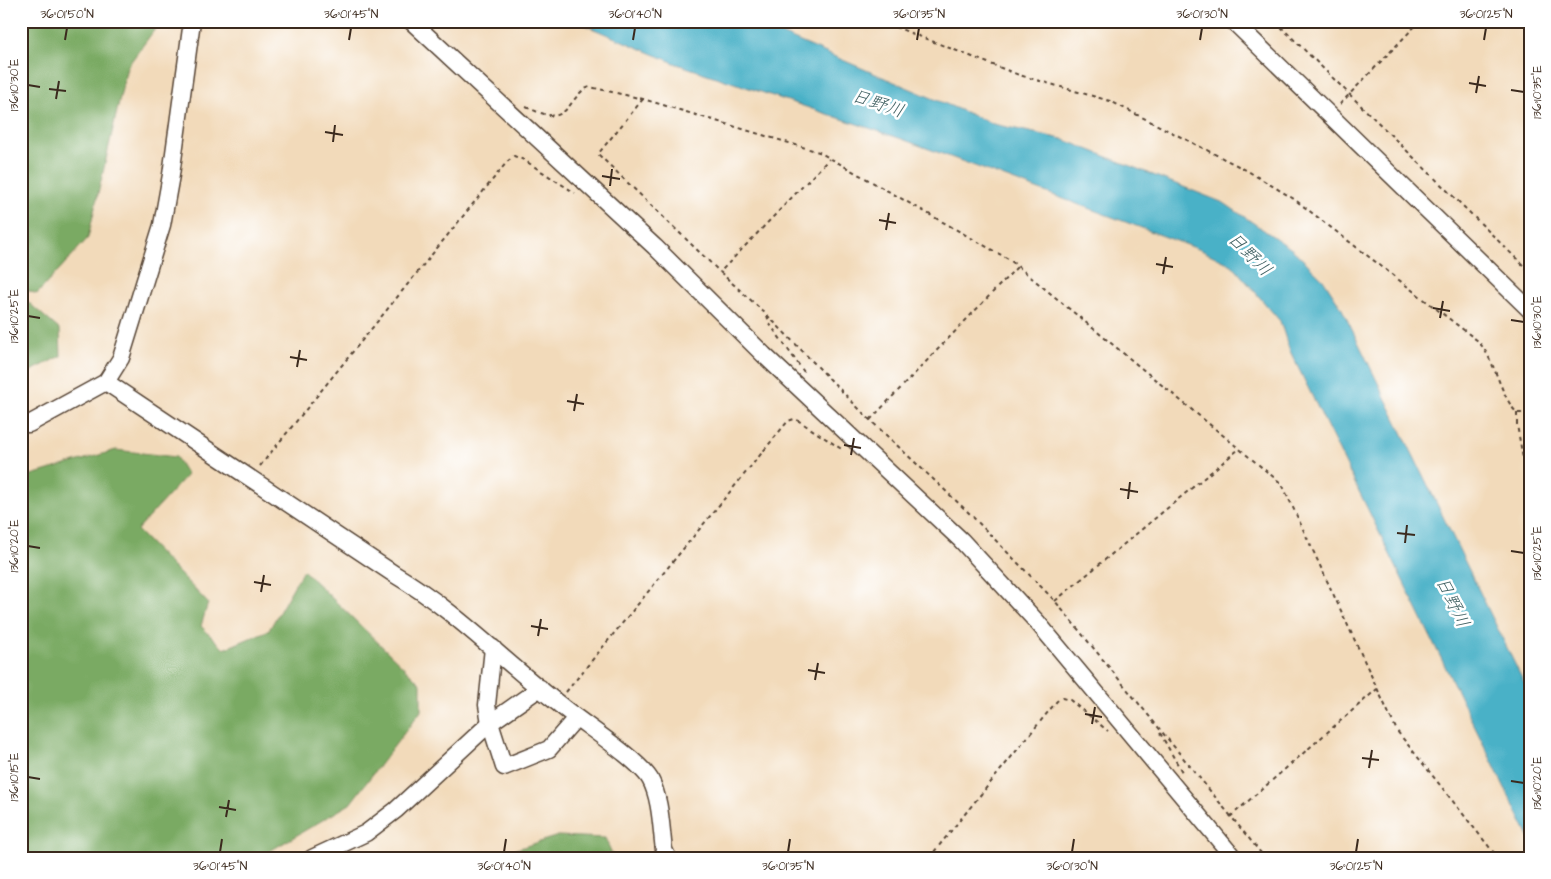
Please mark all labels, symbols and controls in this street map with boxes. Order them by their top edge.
text: 36°01'50"N [40,6,94,23]
text: 36°01'45"N [324,6,379,23]
text: 36°01'40"N [608,6,662,23]
text: 36°01'35"N [893,6,946,23]
text: 36°01'30"N [1176,6,1228,23]
text: 36°01'25"N [1459,6,1513,23]
text: 136°10'30"E [6,59,23,111]
text: 136°10'35"E [1529,65,1546,119]
water label: 日野川 [848,83,907,124]
water label: 日野川 [1222,226,1278,282]
text: 136°10'25"E [6,289,23,343]
text: 136°10'30"E [1529,296,1546,348]
text: 136°10'20"E [6,519,23,573]
text: 136°10'25"E [1529,526,1546,580]
water label: 日野川 [1429,572,1476,632]
text: 136°10'15"E [6,753,23,801]
text: 136°10'20"E [1529,756,1546,810]
text: 36°01'45"N [193,858,248,875]
text: 36°01'40"N [477,858,531,875]
text: 36°01'35"N [762,858,815,875]
text: 36°01'30"N [1046,858,1098,875]
text: 36°01'25"N [1329,858,1383,875]

